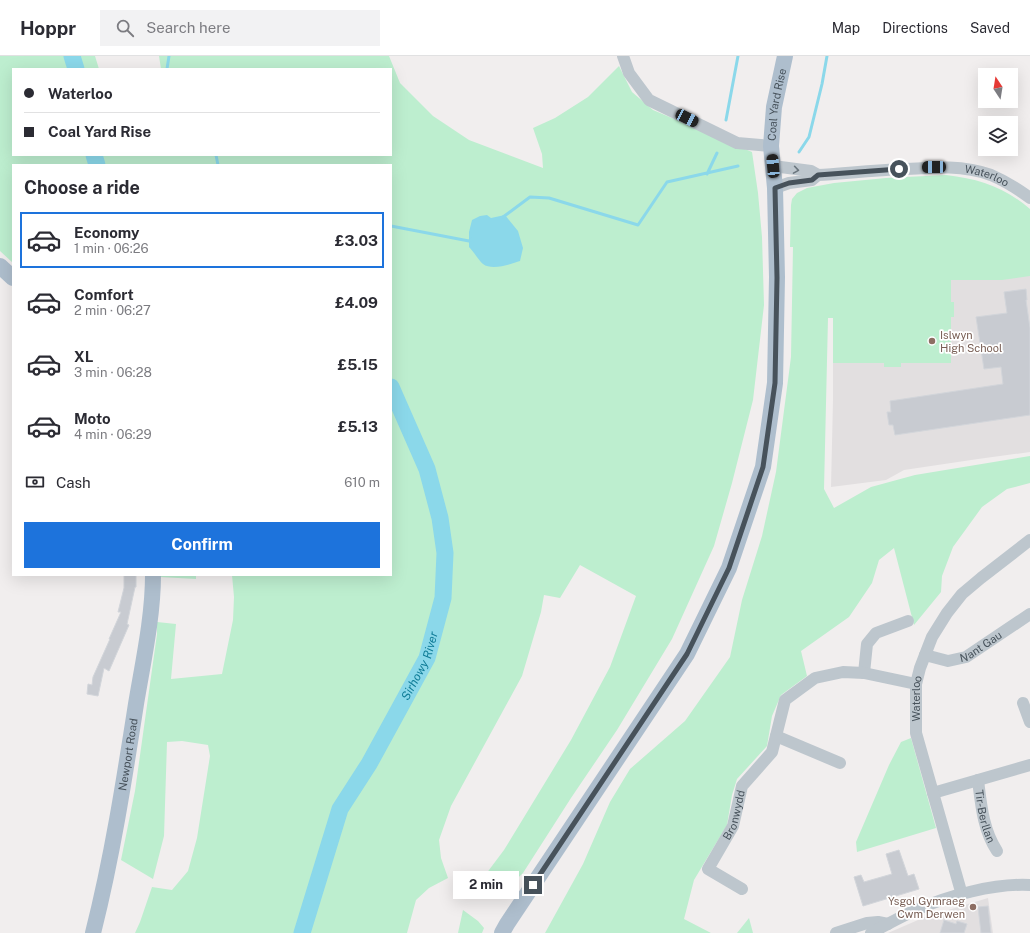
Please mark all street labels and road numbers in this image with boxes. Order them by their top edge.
street label: Coal Yard Rise [765,67,788,141]
street label: Waterloo [964,163,1011,189]
street label: Nant Gau [959,629,1004,664]
street label: Waterloo [910,674,924,721]
street label: Newport Road [116,718,140,791]
street label: Bronwydd [720,789,747,842]
street label: Tir-Berllan [973,789,997,845]

